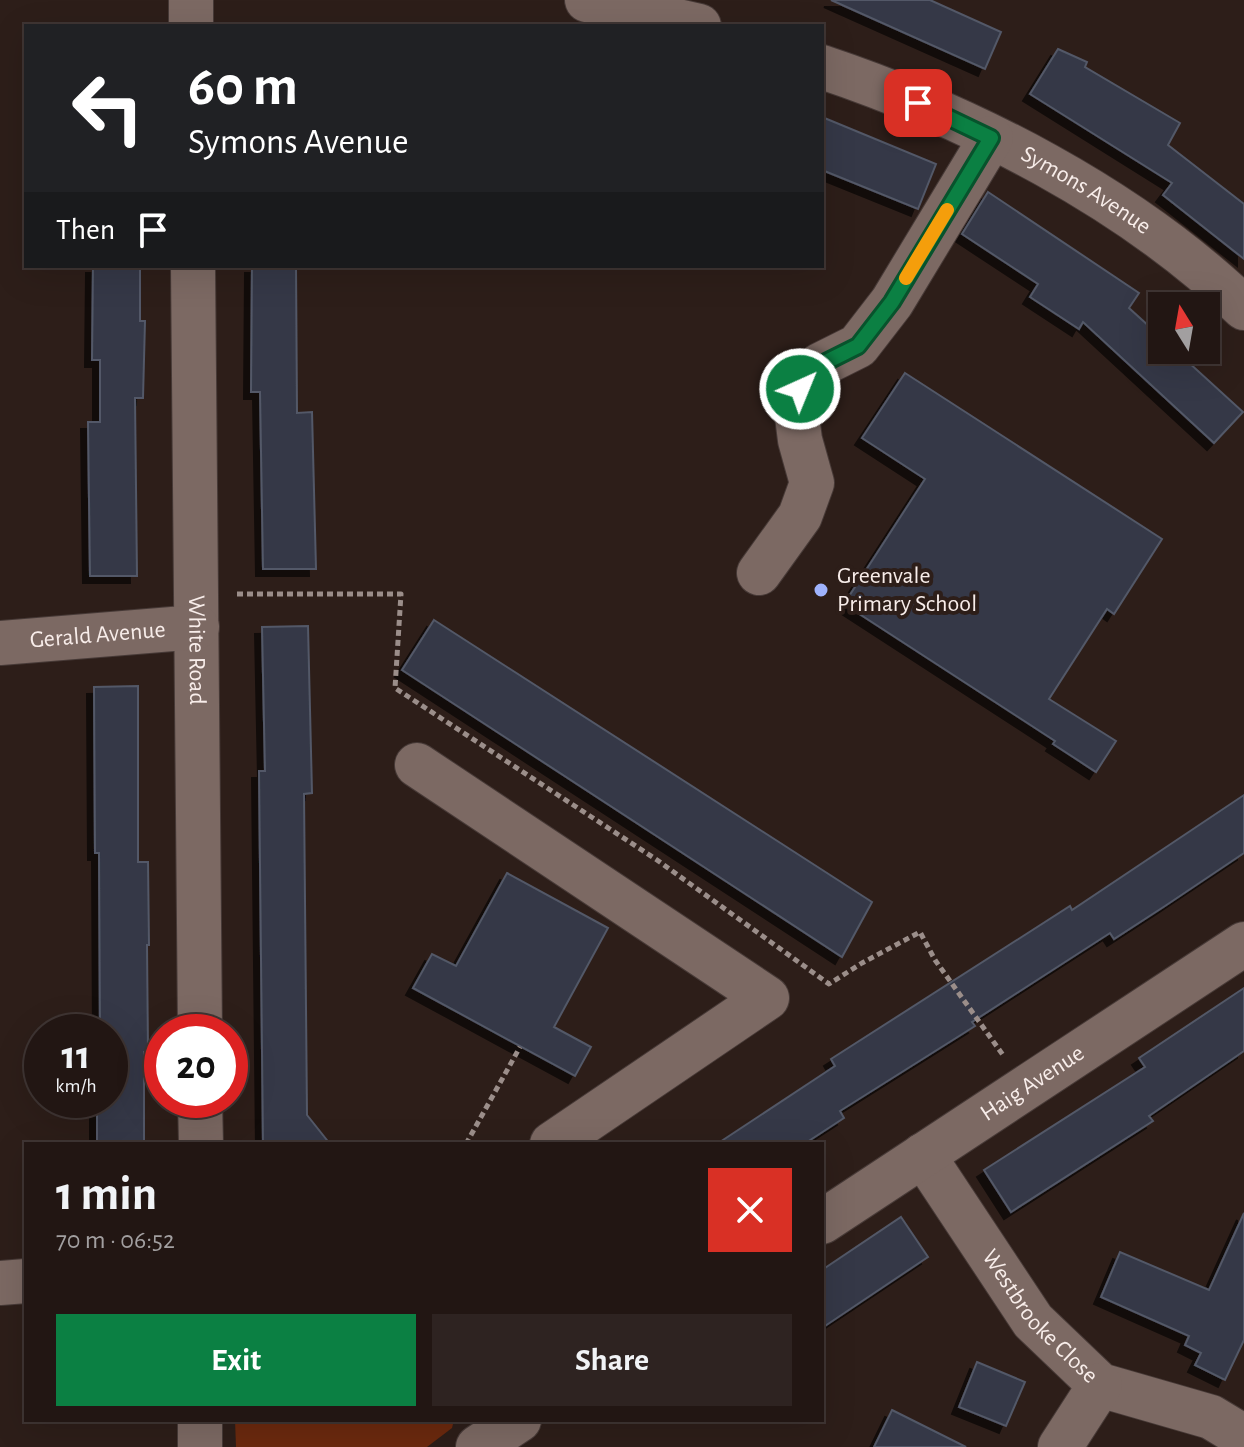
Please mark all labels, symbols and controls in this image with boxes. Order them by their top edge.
icon: left [56,56,160,160]
text: 60 m [188,59,298,115]
pin [884,69,952,137]
icon: arrive [896,81,940,125]
text: Symons Avenue [188,124,409,160]
street label: Symons Avenue [1017,142,1155,239]
icon: arrive [131,208,175,252]
text: Then [56,215,115,245]
north arrow [1148,292,1220,364]
map controls [1148,292,1220,364]
position arrow [758,347,842,431]
place label: Greenvale Primary School [837,564,977,616]
marker: Greenvale Primary School [812,581,830,599]
street label: White Road [184,595,209,705]
street label: Gerald Avenue [29,618,166,653]
speed limit sign: 20 [144,1014,248,1118]
text: 11 [62,1036,90,1076]
street label: Haig Avenue [976,1041,1089,1126]
text: km/h [55,1076,97,1096]
button: close [708,1168,792,1252]
text: 1 min [56,1171,157,1219]
text: 70 m · 06:52 [56,1227,175,1253]
street label: Westbrooke Close [977,1245,1102,1388]
button: Exit [56,1314,416,1406]
button: Share [432,1314,792,1406]

